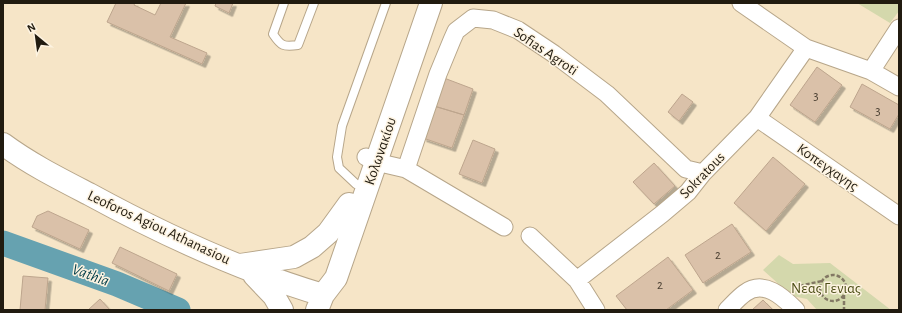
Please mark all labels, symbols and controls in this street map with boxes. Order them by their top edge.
north arrow [16,16,56,56]
text: N [25,21,37,34]
street label: Sofias Agroti [511,25,580,78]
house number: 3 [813,90,819,103]
house number: 3 [875,105,881,118]
street label: Κολωνακίου [362,115,399,187]
street label: Κοπεγχαγης [794,141,861,194]
street label: Sokratous [677,149,728,201]
street label: Leoforos Agiou Athanasiou [85,188,233,267]
house number: 2 [715,249,721,262]
water label: Vathia [70,261,111,289]
house number: 2 [657,279,663,292]
park label: Νεας Γενιας [791,281,861,296]

